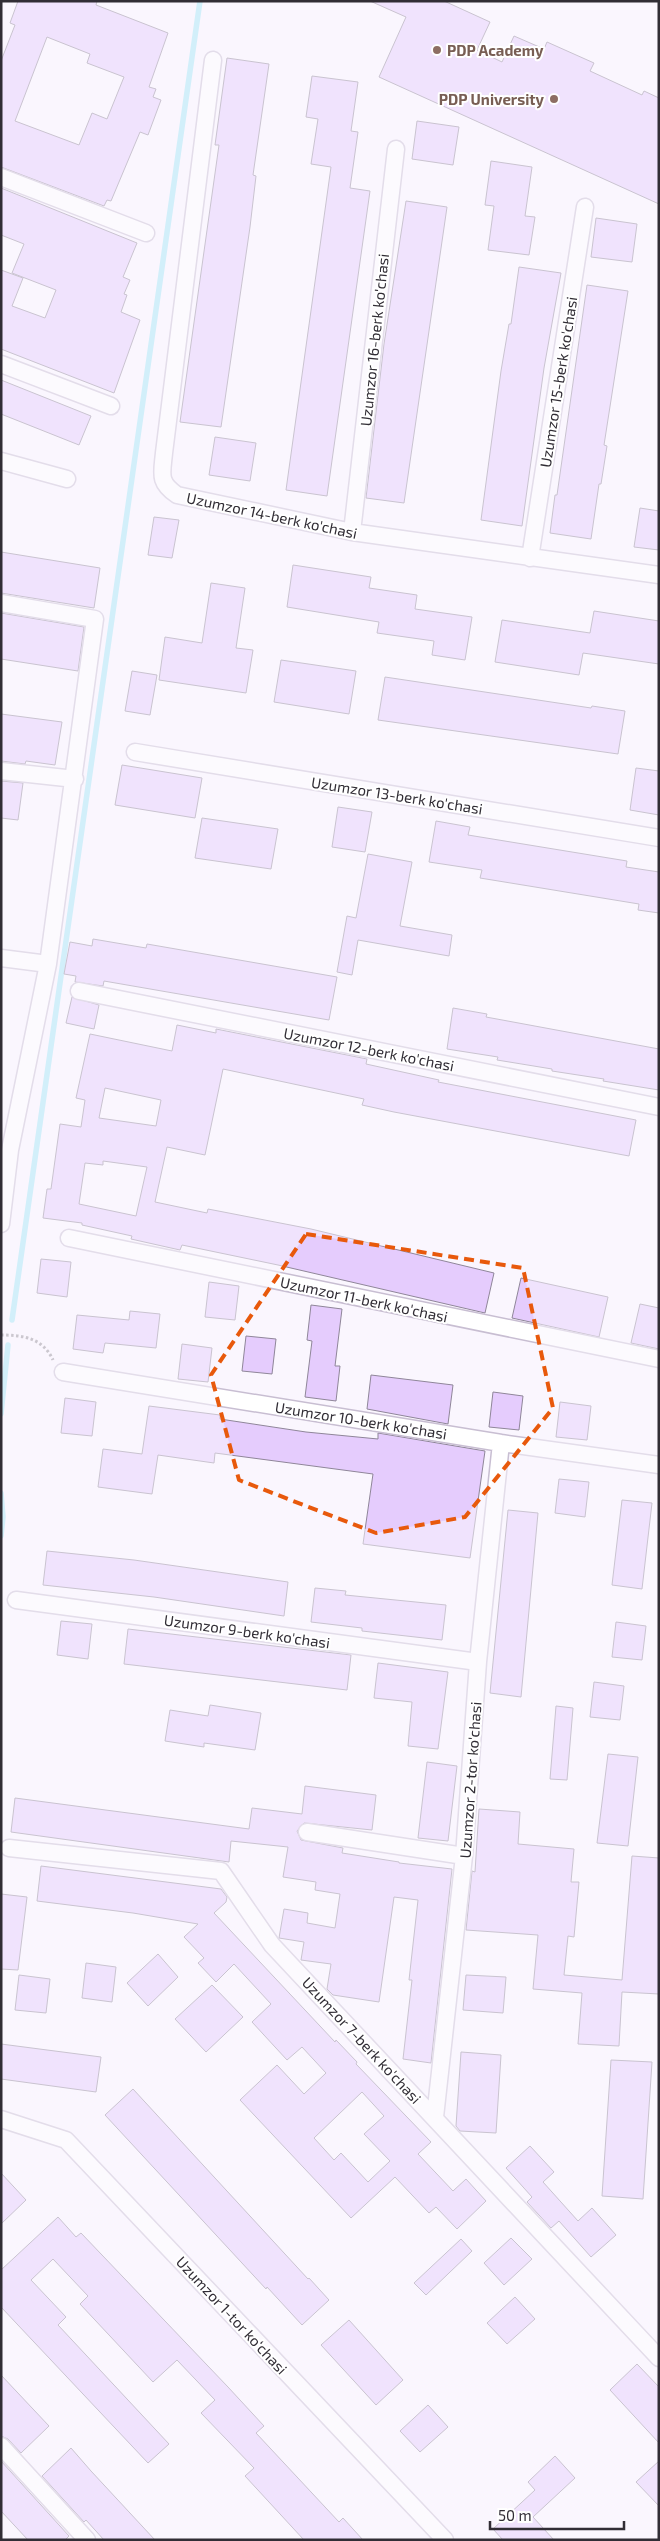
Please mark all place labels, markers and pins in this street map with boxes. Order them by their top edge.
place label: PDP Academy [447,41,544,60]
marker: PDP Academy [431,44,443,56]
place label: PDP University [439,90,545,109]
marker: PDP University [548,93,560,105]

